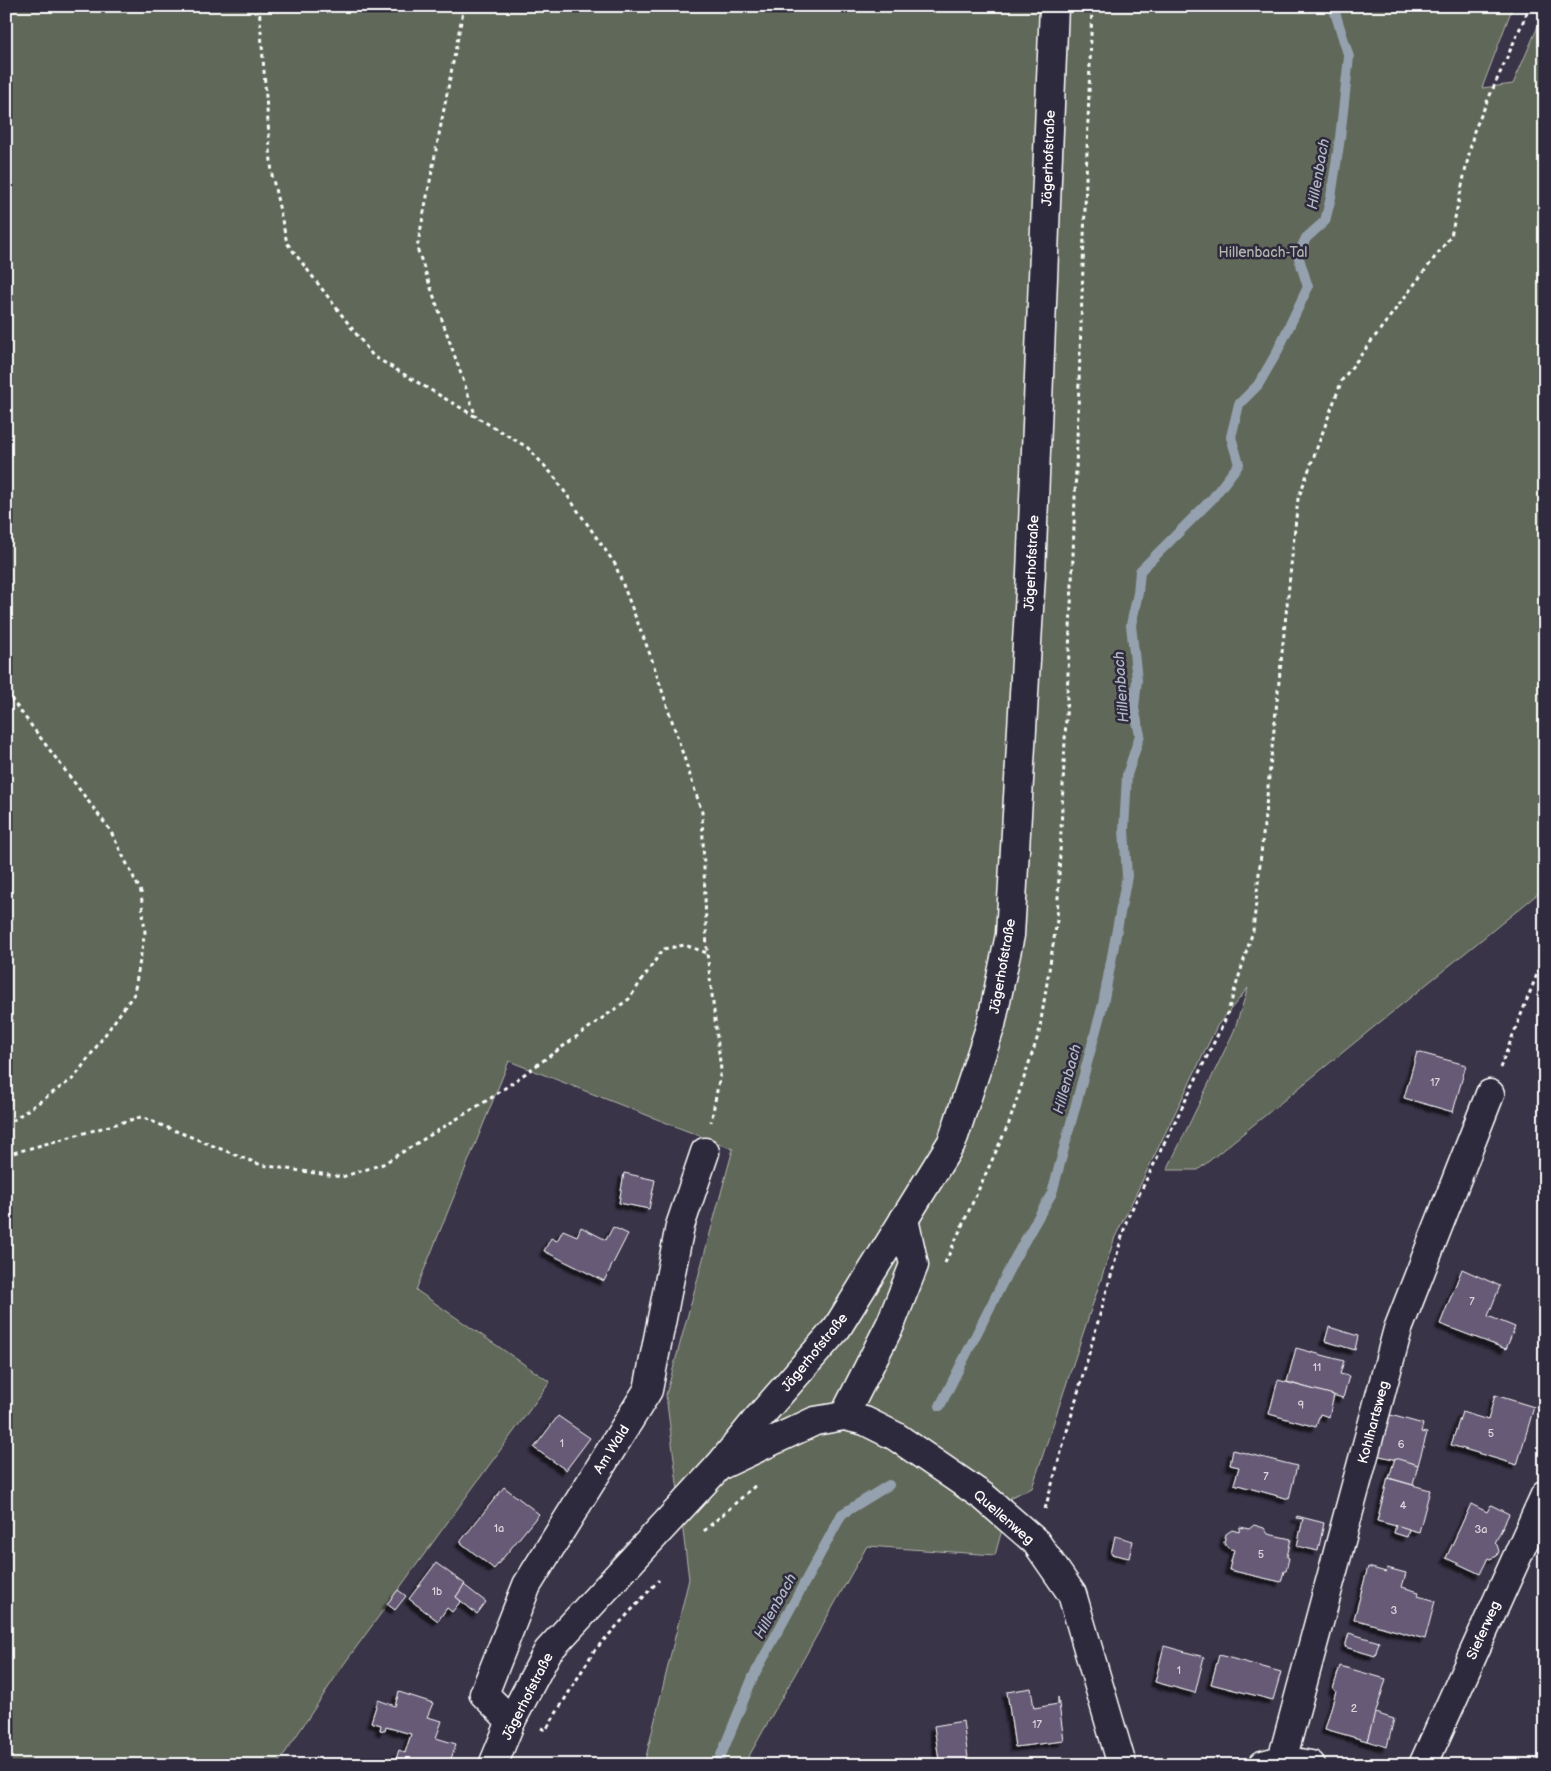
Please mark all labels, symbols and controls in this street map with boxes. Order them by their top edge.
street label: Jägerhofstraße [1038,110,1059,206]
water label: Hillenbach [1303,137,1334,211]
park label: Hillenbach-Tal [1219,244,1307,261]
street label: Jägerhofstraße [1020,515,1043,611]
water label: Hillenbach [1110,651,1133,723]
street label: Jägerhofstraße [986,917,1019,1015]
water label: Hillenbach [1049,1042,1086,1116]
house number: 17 [1430,1076,1440,1089]
house number: 7 [1469,1295,1475,1308]
street label: Jägerhofstraße [778,1310,851,1395]
house number: 11 [1313,1361,1321,1374]
street label: Kohlhartsweg [1354,1379,1393,1466]
house number: 9 [1298,1399,1304,1412]
street label: Am Wald [590,1422,633,1477]
house number: 5 [1488,1427,1494,1440]
house number: 1 [560,1437,564,1450]
house number: 6 [1398,1438,1405,1451]
house number: 7 [1263,1470,1269,1483]
street label: Quellenweg [970,1486,1038,1548]
house number: 4 [1400,1499,1407,1512]
house number: 1a [494,1522,504,1535]
house number: 3a [1475,1523,1488,1536]
house number: 5 [1258,1548,1264,1561]
water label: Hillenbach [750,1570,801,1642]
house number: 1b [432,1585,442,1598]
street label: Sieferweg [1463,1598,1504,1662]
house number: 3 [1391,1604,1398,1617]
street label: Jägerhofstraße [498,1650,557,1743]
house number: 1 [1177,1664,1181,1677]
house number: 2 [1351,1702,1358,1715]
house number: 17 [1032,1718,1042,1731]

